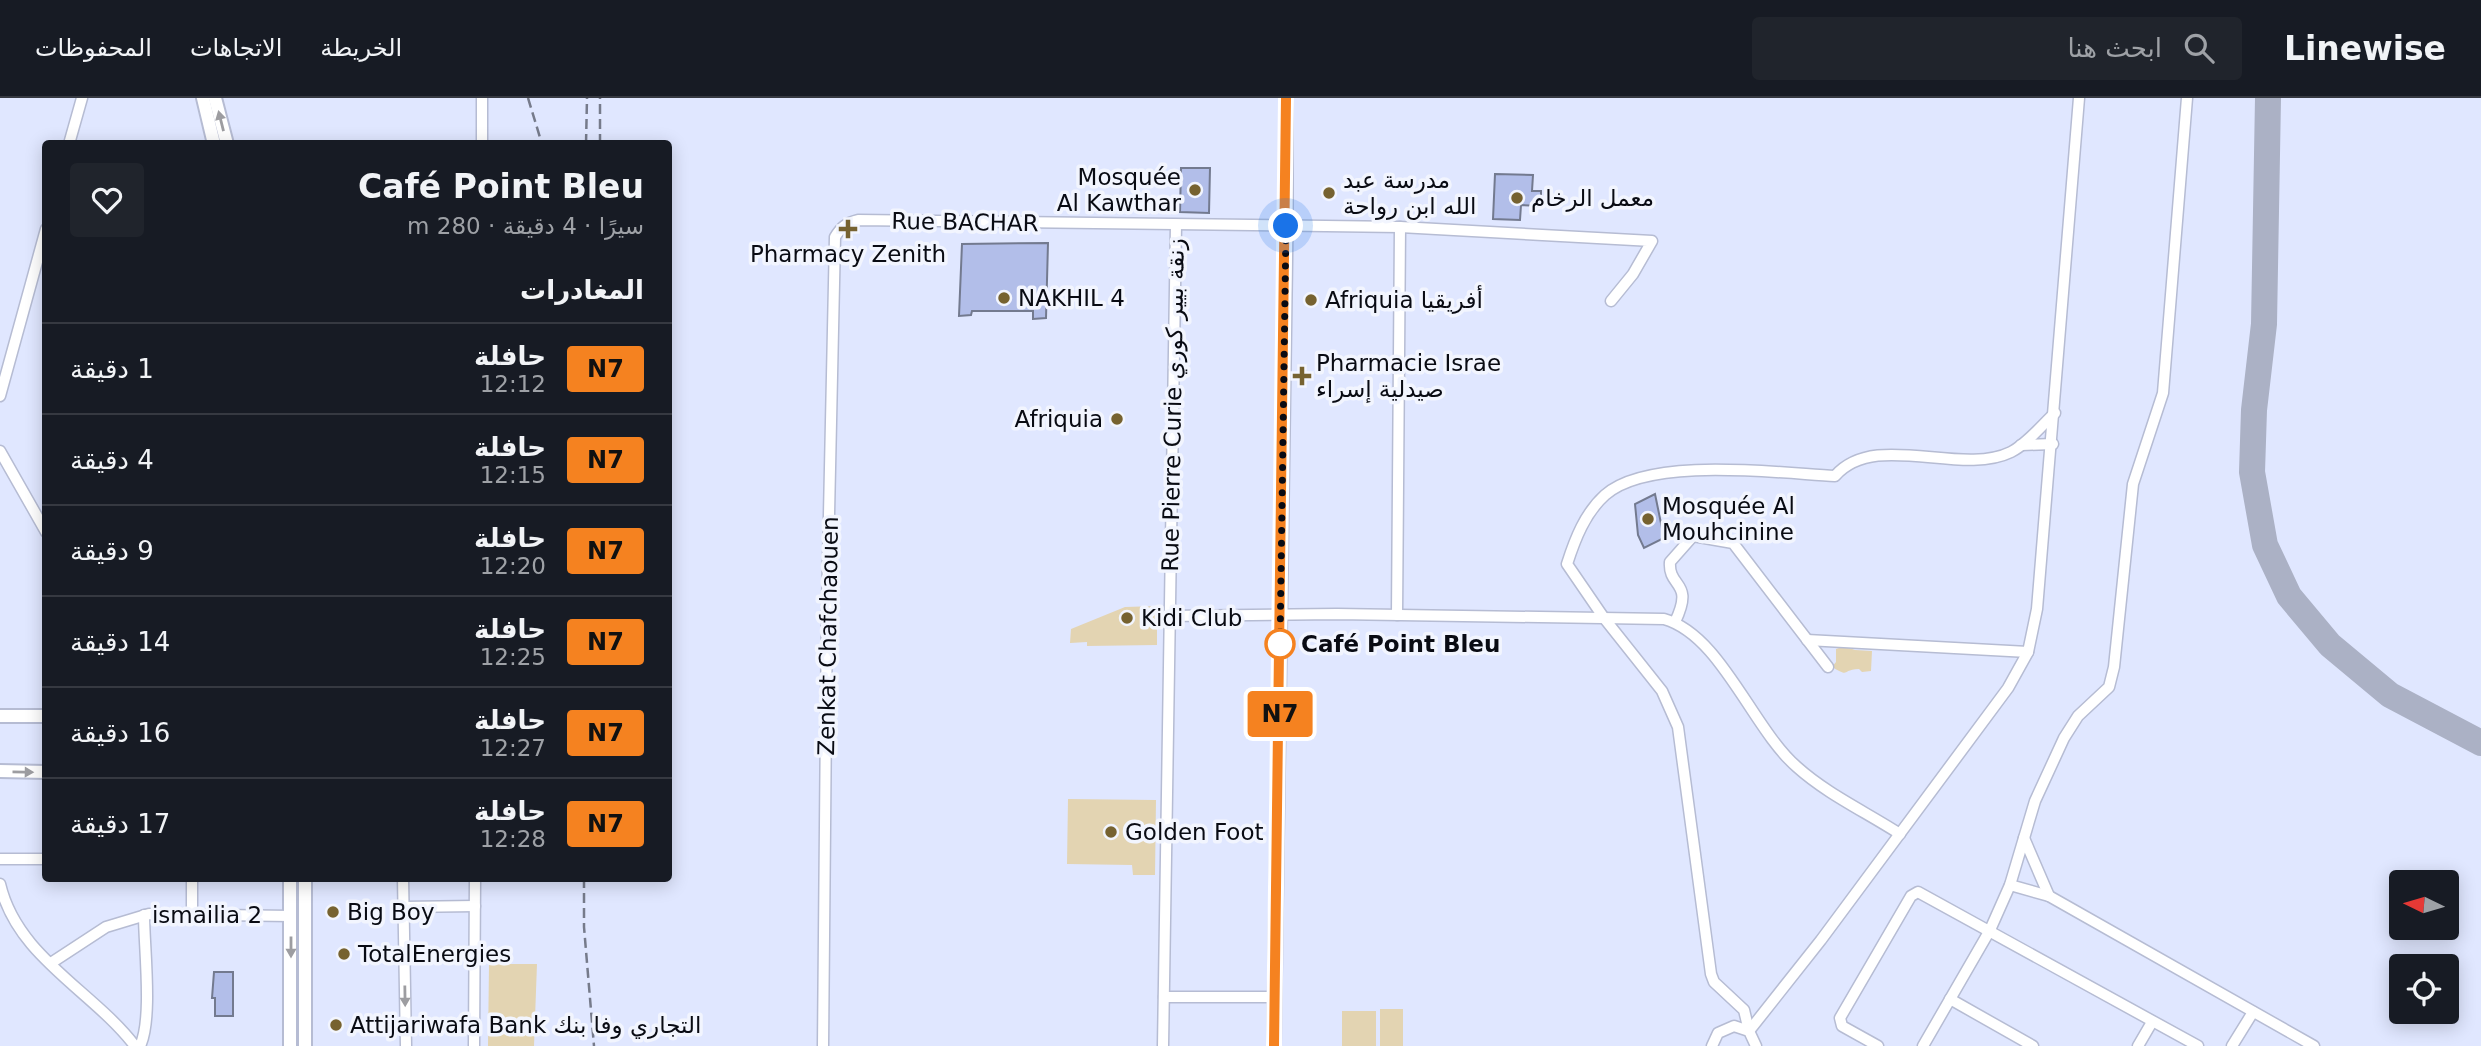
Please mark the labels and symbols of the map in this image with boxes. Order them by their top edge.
one-way arrow [215,110,226,132]
place label: Mosquée Al Kawthar [1057,164,1182,216]
place label: مدرسة عبد الله ابن رواحة [1343,167,1476,220]
marker: Mosquée Al Kawthar [1187,182,1203,198]
marker: مدرسة عبد الله ابن رواحة [1321,185,1337,201]
place label: معمل الرخام [1531,185,1654,212]
marker: معمل الرخام [1509,190,1525,206]
street label: Rue BACHAR [891,208,1039,236]
your location [1268,208,1303,243]
marker: Pharmacy Zenith [840,221,856,237]
street label: Rue Pierre Curie زنقة بيير كوري [1157,238,1190,572]
place label: Pharmacy Zenith [750,241,946,267]
place label: NAKHIL 4 [1018,285,1125,311]
place label: Afriquia أفريقيا [1325,285,1483,314]
marker: NAKHIL 4 [996,290,1012,306]
marker: Afriquia أفريقيا [1303,292,1319,308]
place label: Pharmacie Israe صيدلية إسراء [1316,350,1501,403]
marker: Pharmacie Israe صيدلية إسراء [1294,368,1310,384]
place label: Afriquia [1014,406,1103,432]
marker: Afriquia [1109,411,1125,427]
place label: Mosquée Al Mouhcinine [1662,493,1795,545]
marker: Mosquée Al Mouhcinine [1640,511,1656,527]
street label: Zenkat Chafchaouen [813,516,843,756]
place label: Kidi Club [1141,605,1242,631]
marker: Kidi Club [1119,610,1135,626]
marker: Café Point Bleu [1265,629,1295,659]
place label: Café Point Bleu [1301,631,1500,657]
line badge: N7 [1248,691,1312,737]
one-way arrow [12,766,34,777]
place label: Golden Foot [1125,819,1264,845]
marker: Golden Foot [1103,824,1119,840]
north arrow [2389,870,2459,940]
place label: Big Boy [347,899,435,925]
street label: ismailia 2 [152,902,262,928]
marker: Big Boy [325,904,341,920]
one-way arrow [285,936,297,958]
place label: TotalEnergies [357,941,511,967]
marker: TotalEnergies [336,946,352,962]
one-way arrow [399,985,411,1007]
place label: Attijariwafa Bank التجاري وفا بنك [350,1012,701,1039]
marker: Attijariwafa Bank التجاري وفا بنك [328,1017,344,1033]

